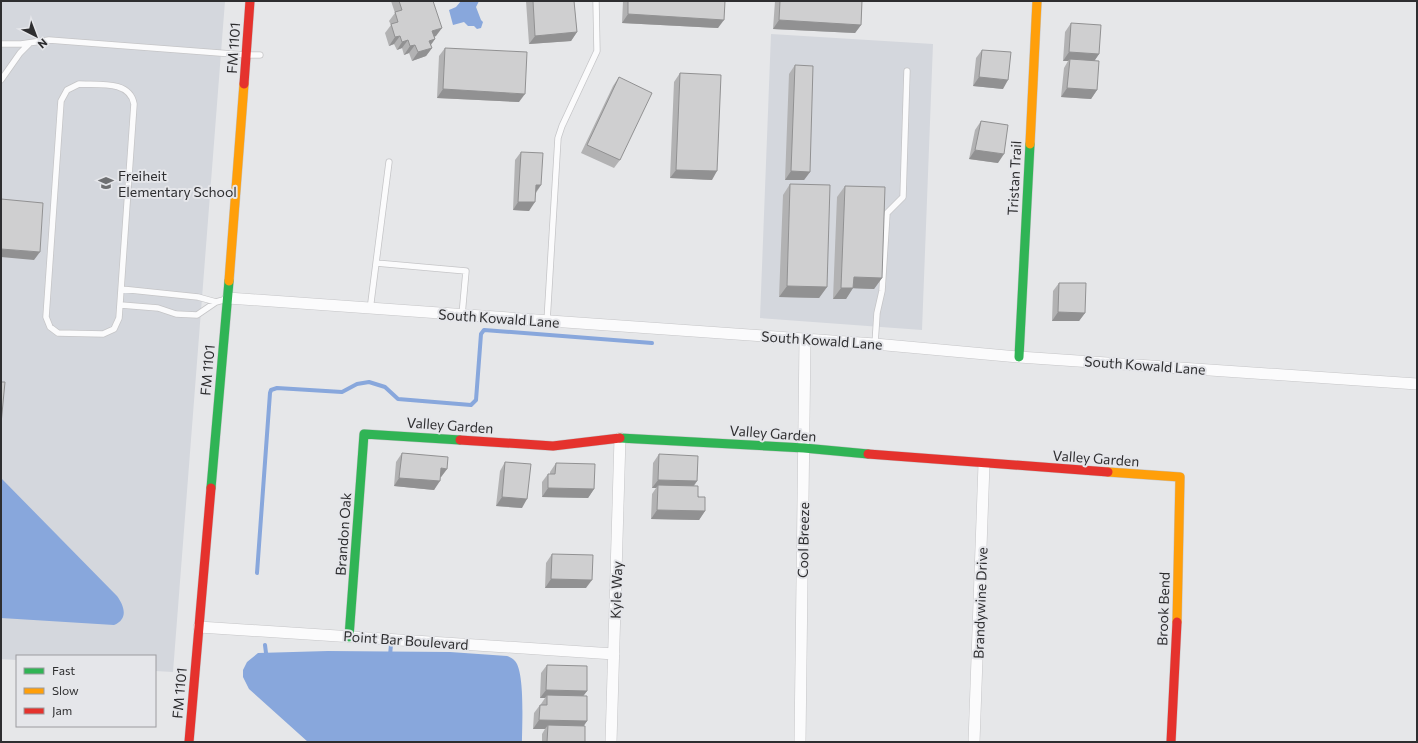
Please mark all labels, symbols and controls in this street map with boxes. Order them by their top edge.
north arrow [16,16,56,56]
street label: FM 1101 [223,22,243,74]
text: N [36,36,50,51]
street label: Tristan Trail [1004,140,1024,216]
place label: Freiheit Elementary School [118,167,237,200]
school or university icon: Freiheit Elementary School [97,174,115,192]
street label: South Kowald Lane [438,305,560,331]
street label: South Kowald Lane [761,327,883,353]
street label: FM 1101 [196,344,218,396]
street label: South Kowald Lane [1084,352,1206,378]
street label: Valley Garden [406,413,494,437]
street label: Valley Garden [729,421,817,445]
street label: Valley Garden [1052,446,1140,470]
street label: Brandon Oak [332,491,354,576]
street label: Cool Breeze [794,502,812,578]
street label: Brandywine Drive [970,547,990,659]
street label: Kyle Way [606,561,626,619]
street label: Brook Bend [1153,572,1173,646]
street label: Point Bar Boulevard [343,627,469,653]
legend [16,655,156,727]
text: Fast [52,663,75,677]
street label: FM 1101 [168,667,190,719]
text: Slow [52,683,79,697]
text: Jam [52,703,72,718]

